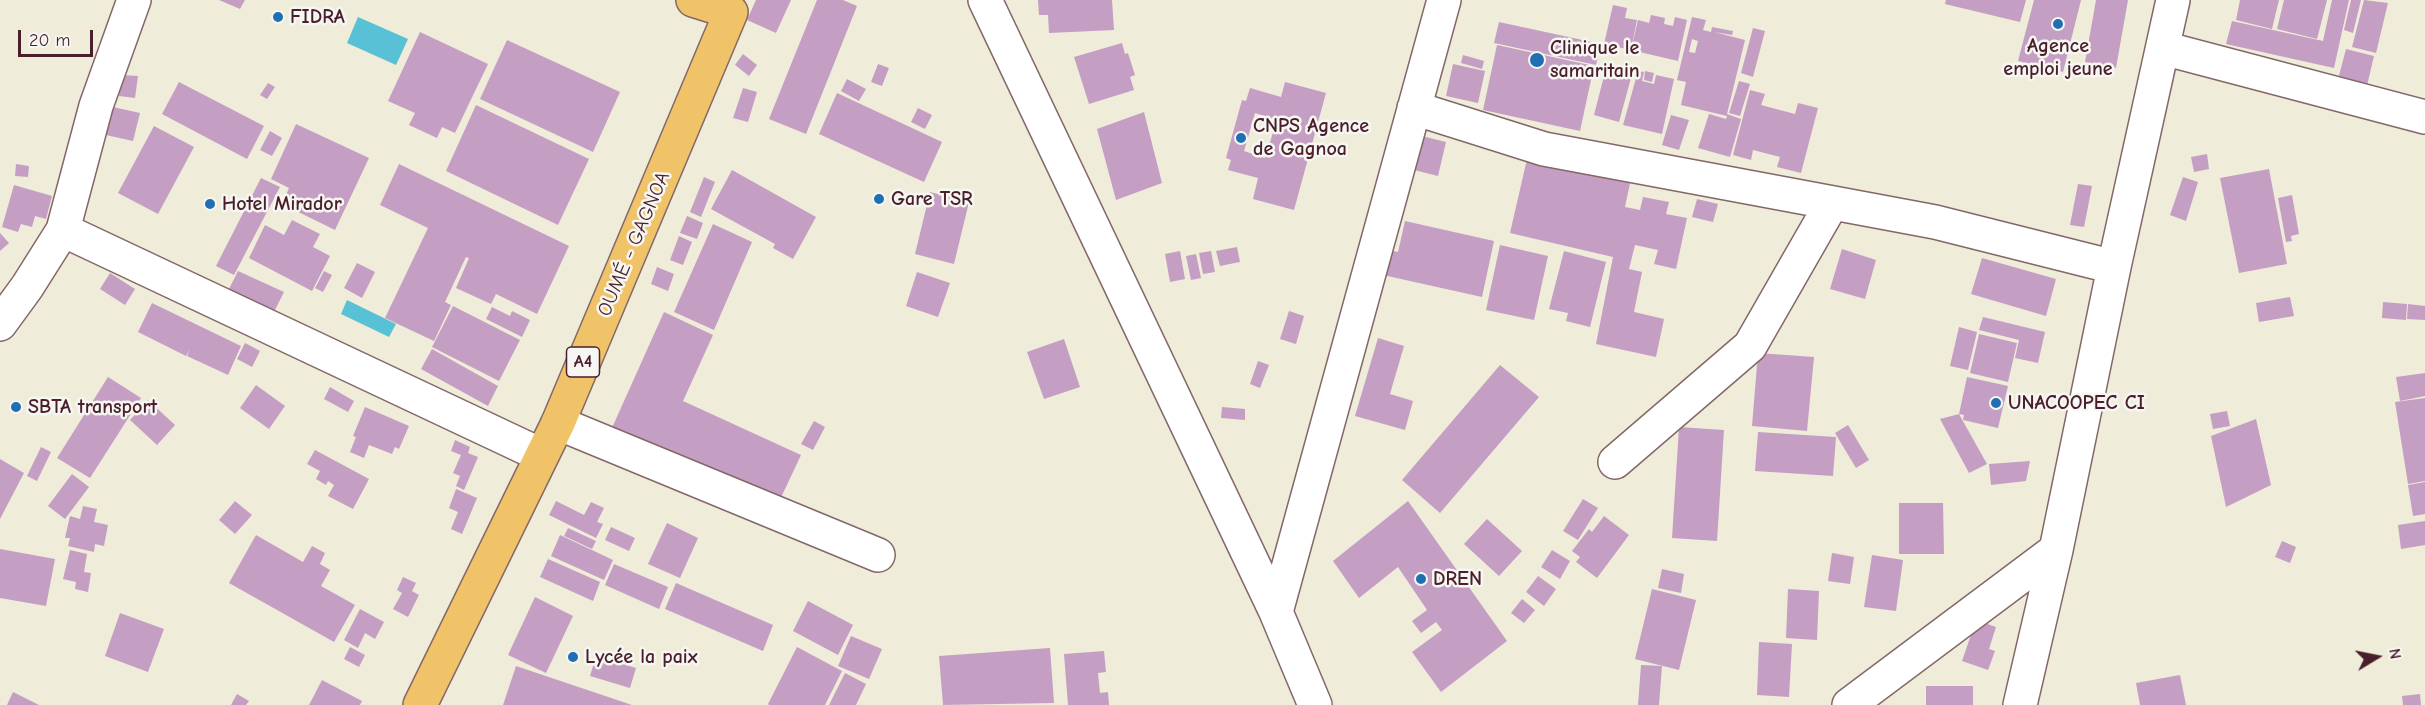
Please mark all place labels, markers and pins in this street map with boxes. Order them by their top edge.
place label: FIDRA [290,5,345,29]
marker: FIDRA [271,10,285,24]
marker: Agence emploi jeune [2051,17,2065,31]
place label: Agence emploi jeune [2003,34,2113,81]
place label: Clinique le samaritain [1550,36,1640,83]
marker: Clinique le samaritain [1528,51,1546,69]
place label: CNPS Agence de Gagnoa [1253,114,1369,161]
marker: CNPS Agence de Gagnoa [1234,131,1248,145]
place label: Gare TSR [891,187,973,211]
place label: Hotel Mirador [222,192,342,216]
marker: Gare TSR [872,192,886,206]
marker: Hotel Mirador [203,197,217,211]
place label: UNACOOPEC CI [2008,391,2145,415]
place label: SBTA transport [28,395,157,419]
marker: UNACOOPEC CI [1989,396,2003,410]
marker: SBTA transport [9,400,23,414]
place label: DREN [1433,567,1482,591]
marker: DREN [1414,572,1428,586]
place label: Lycée la paix [585,645,697,669]
marker: Lycée la paix [566,650,580,664]

